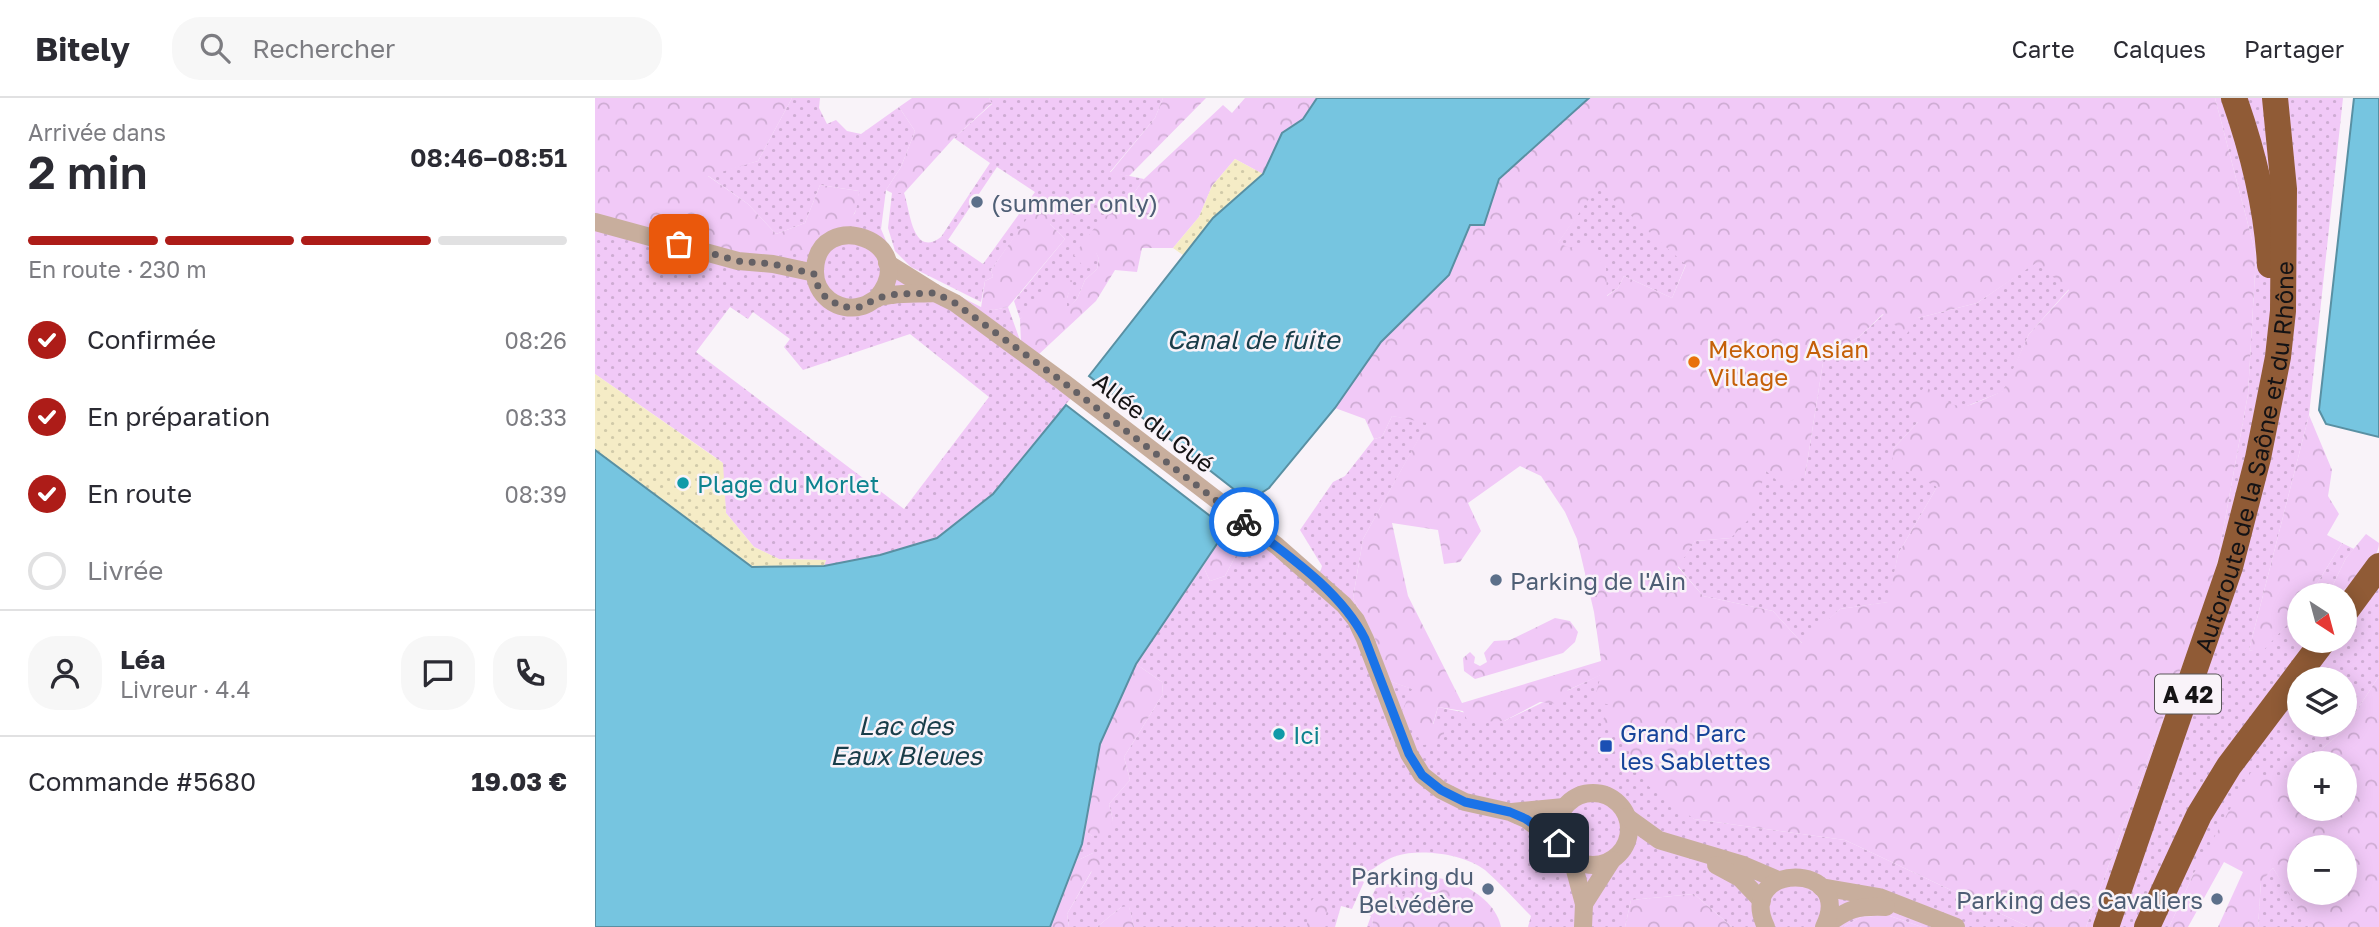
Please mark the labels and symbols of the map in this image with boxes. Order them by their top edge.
place label: (summer only) [991,188,1158,217]
marker: (summer only) [969,194,985,210]
pin [649,214,709,274]
street label: Autoroute de la Saône et du Rhône [2187,261,2298,656]
water label: Canal de fuite [1166,324,1341,355]
place label: Mekong Asian Village [1708,334,1869,391]
marker: Mekong Asian Village [1686,354,1702,370]
street label: Allée du Gué [1088,366,1220,478]
place label: Plage du Morlet [697,469,879,498]
marker: Plage du Morlet [675,475,691,491]
courier [1209,487,1279,557]
place label: Parking de l'Ain [1510,566,1686,595]
marker: Parking de l'Ain [1488,572,1504,588]
north arrow [2287,583,2357,653]
road number: A 42 [2155,674,2221,714]
water label: Lac des Eaux Bleues [830,710,983,771]
place label: Grand Parc les Sablettes [1620,718,1771,775]
place label: Ici [1293,720,1320,749]
marker: Ici [1271,726,1287,742]
marker: Grand Parc les Sablettes [1598,738,1614,754]
pin [1529,813,1589,873]
place label: Parking du Belvédère [1351,861,1474,918]
marker: Parking du Belvédère [1480,881,1496,897]
place label: Parking des Cavaliers [1956,885,2203,914]
marker: Parking des Cavaliers [2209,891,2225,907]

